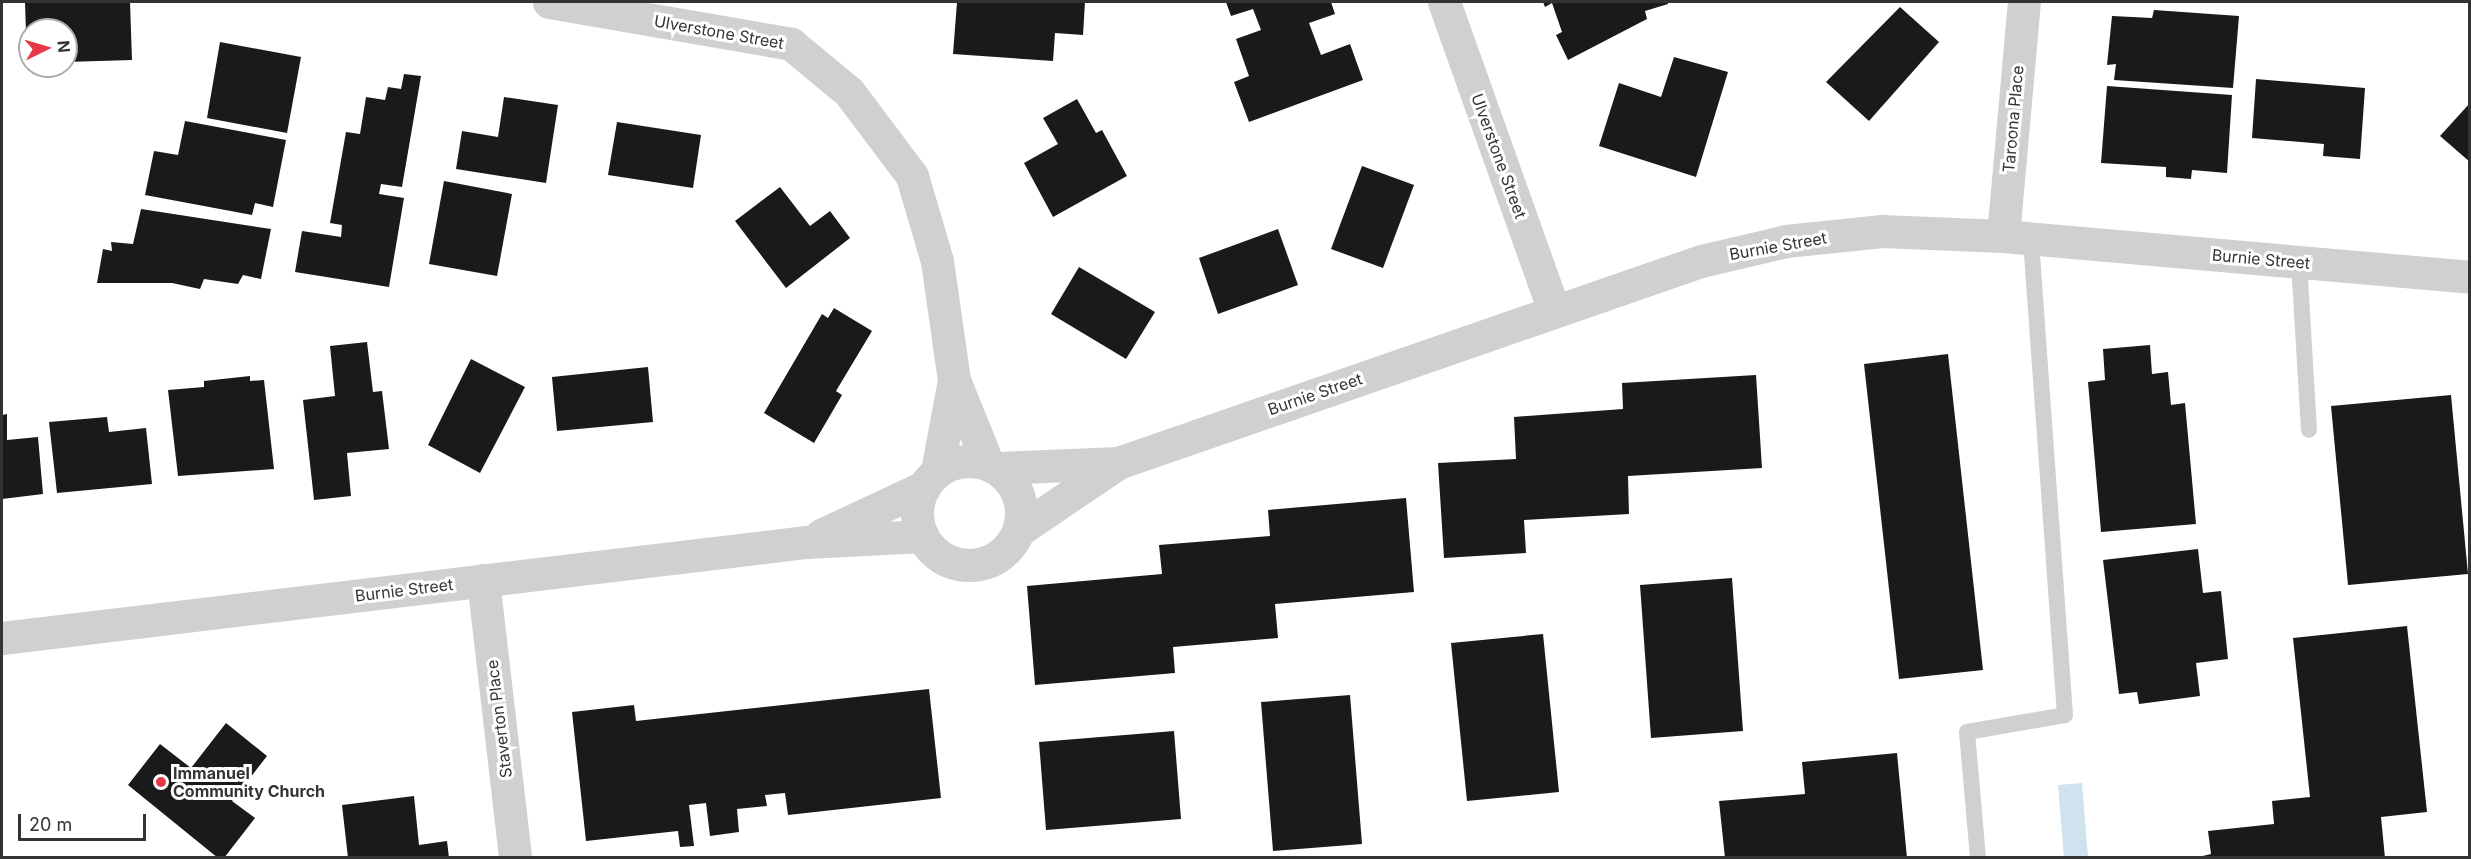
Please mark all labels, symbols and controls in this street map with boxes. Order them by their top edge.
street label: Ulverstone Street [653,11,785,53]
north arrow [18,18,78,78]
text: N [53,40,74,54]
street label: Taroona Place [1999,65,2027,173]
street label: Ulverstone Street [1468,91,1530,221]
street label: Burnie Street [1728,228,1828,264]
street label: Burnie Street [2211,245,2311,273]
street label: Burnie Street [1265,369,1365,419]
street label: Burnie Street [354,574,454,606]
street label: Staverton Place [482,659,516,779]
place label: Immanuel Community Church [173,763,325,801]
marker: Immanuel Community Church [154,775,168,789]
scale bar [21,802,148,840]
text: 20 m [29,814,72,835]

